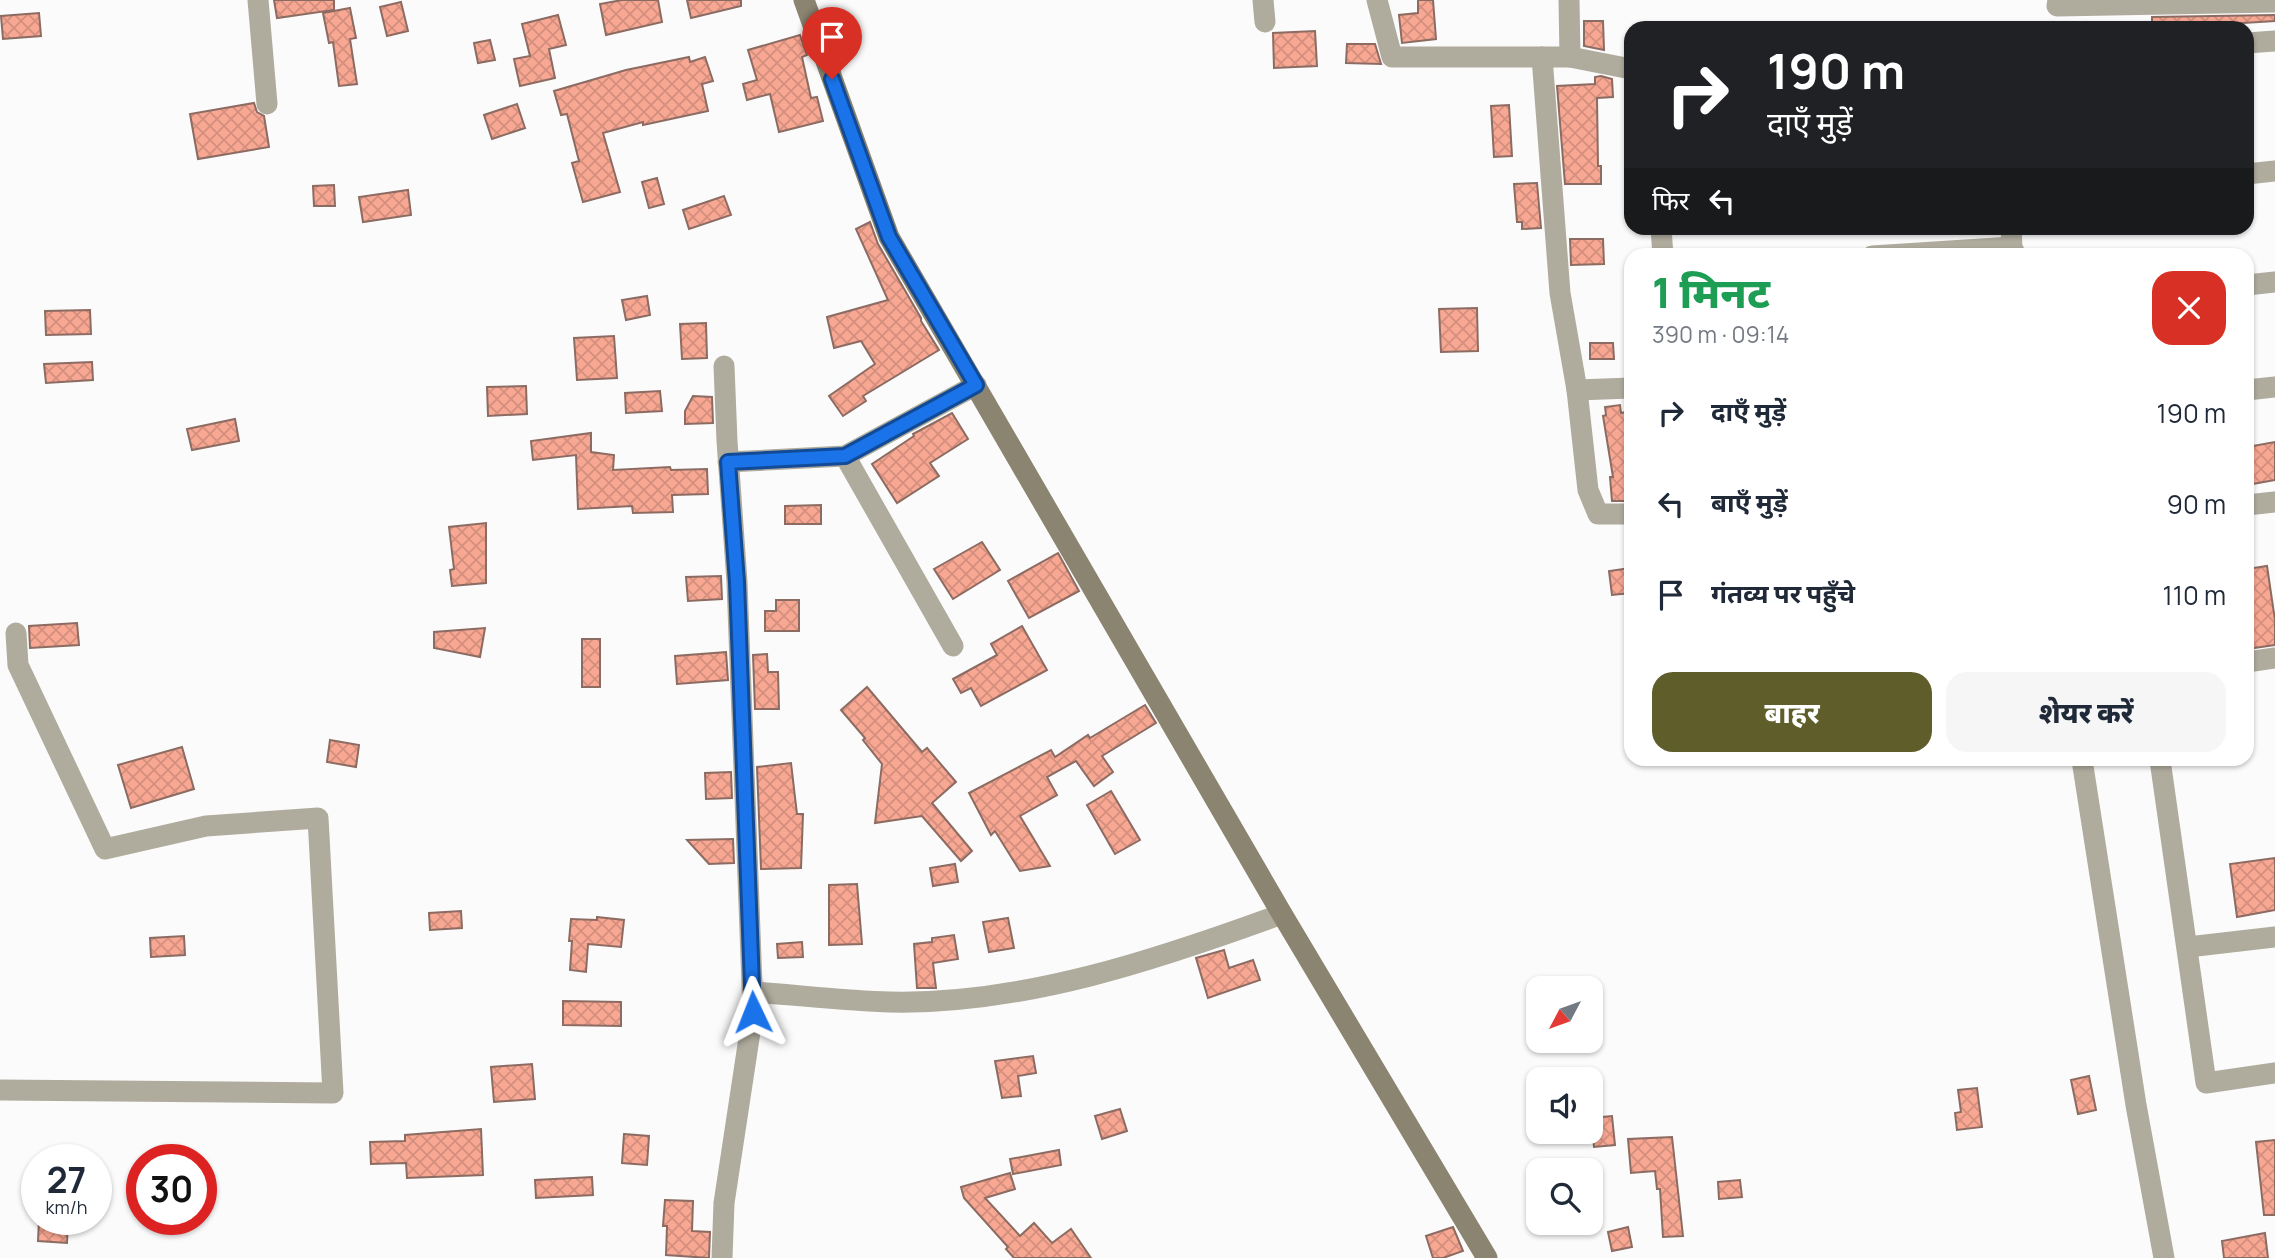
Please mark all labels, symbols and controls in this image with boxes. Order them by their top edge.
pin [802,7,862,79]
icon: arrive [813,18,851,56]
text: 190 m [1767,37,1905,104]
icon: right [1652,49,1743,140]
text: दाएँ मुड़ें [1767,101,1853,145]
text: फिर [1652,182,1689,218]
icon: left [1703,182,1741,220]
text: 1 मिनट [1652,263,1770,321]
button: close [2152,271,2226,345]
text: 390 m · 09:14 [1652,318,1789,350]
text: दाएँ मुड़ें [1711,393,1786,429]
icon: right [1652,394,1690,432]
text: 190 m [2157,395,2226,431]
text: बाएँ मुड़ें [1711,484,1788,520]
icon: left [1652,485,1690,523]
text: 90 m [2167,486,2226,522]
text: गंतव्य पर पहुँचे [1711,575,1855,611]
icon: arrive [1652,576,1690,614]
text: 110 m [2163,577,2226,613]
button: बाहर [1652,672,1932,752]
button: शेयर करें [1946,672,2226,752]
position arrow [716,975,790,1049]
north arrow [1526,976,1603,1054]
map controls [1526,976,1603,1235]
button: sound [1526,1067,1603,1144]
speed limit sign: 30 [126,1144,217,1235]
text: 27 [47,1156,86,1204]
button: search [1526,1158,1603,1235]
text: km/h [46,1195,87,1219]

